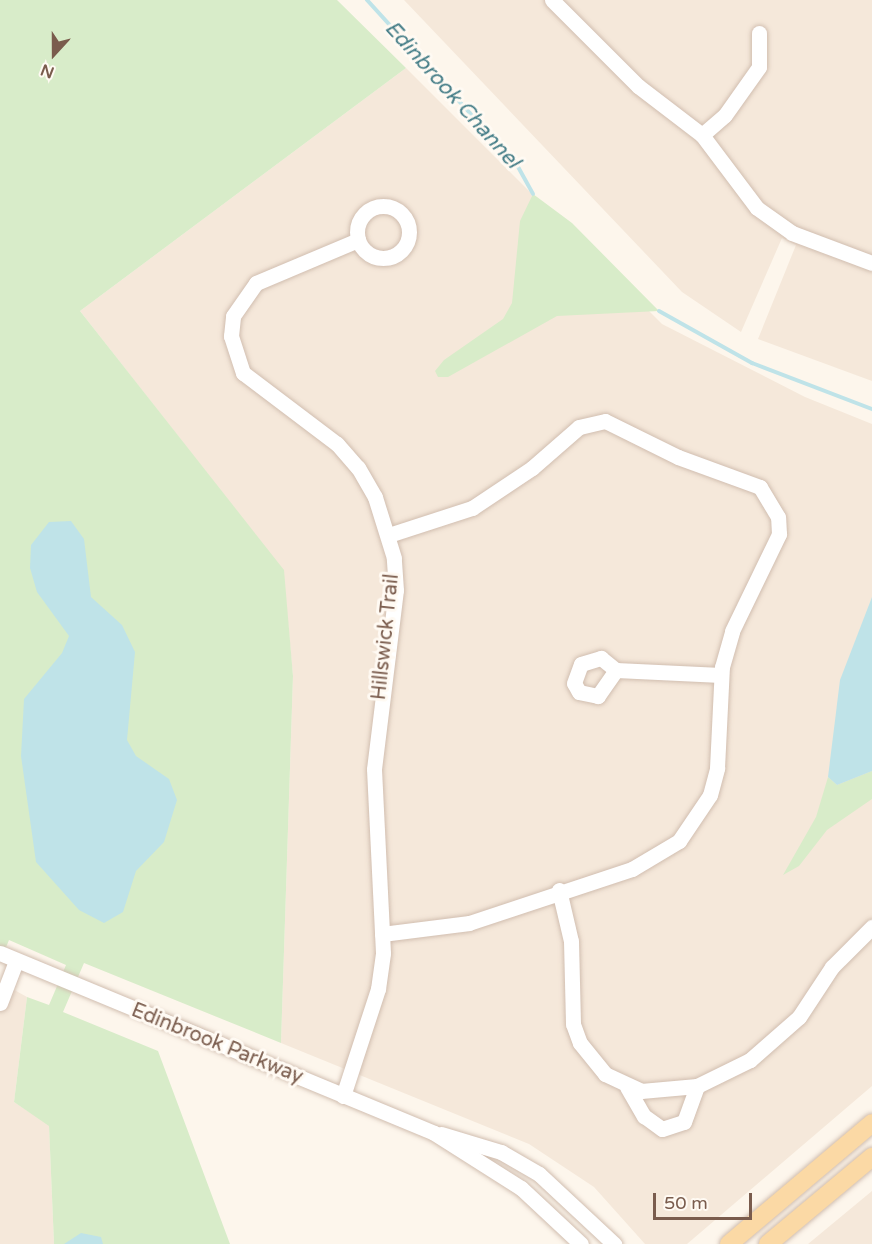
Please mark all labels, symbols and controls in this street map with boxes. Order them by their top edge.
water label: Edinbrook Channel [379,16,525,174]
north arrow [24,24,84,84]
text: N [38,59,57,82]
street label: Hillswick Trail [367,573,405,701]
street label: Edinbrook Parkway [128,999,306,1089]
scale bar [656,1181,755,1219]
text: 50 m [664,1192,708,1214]

